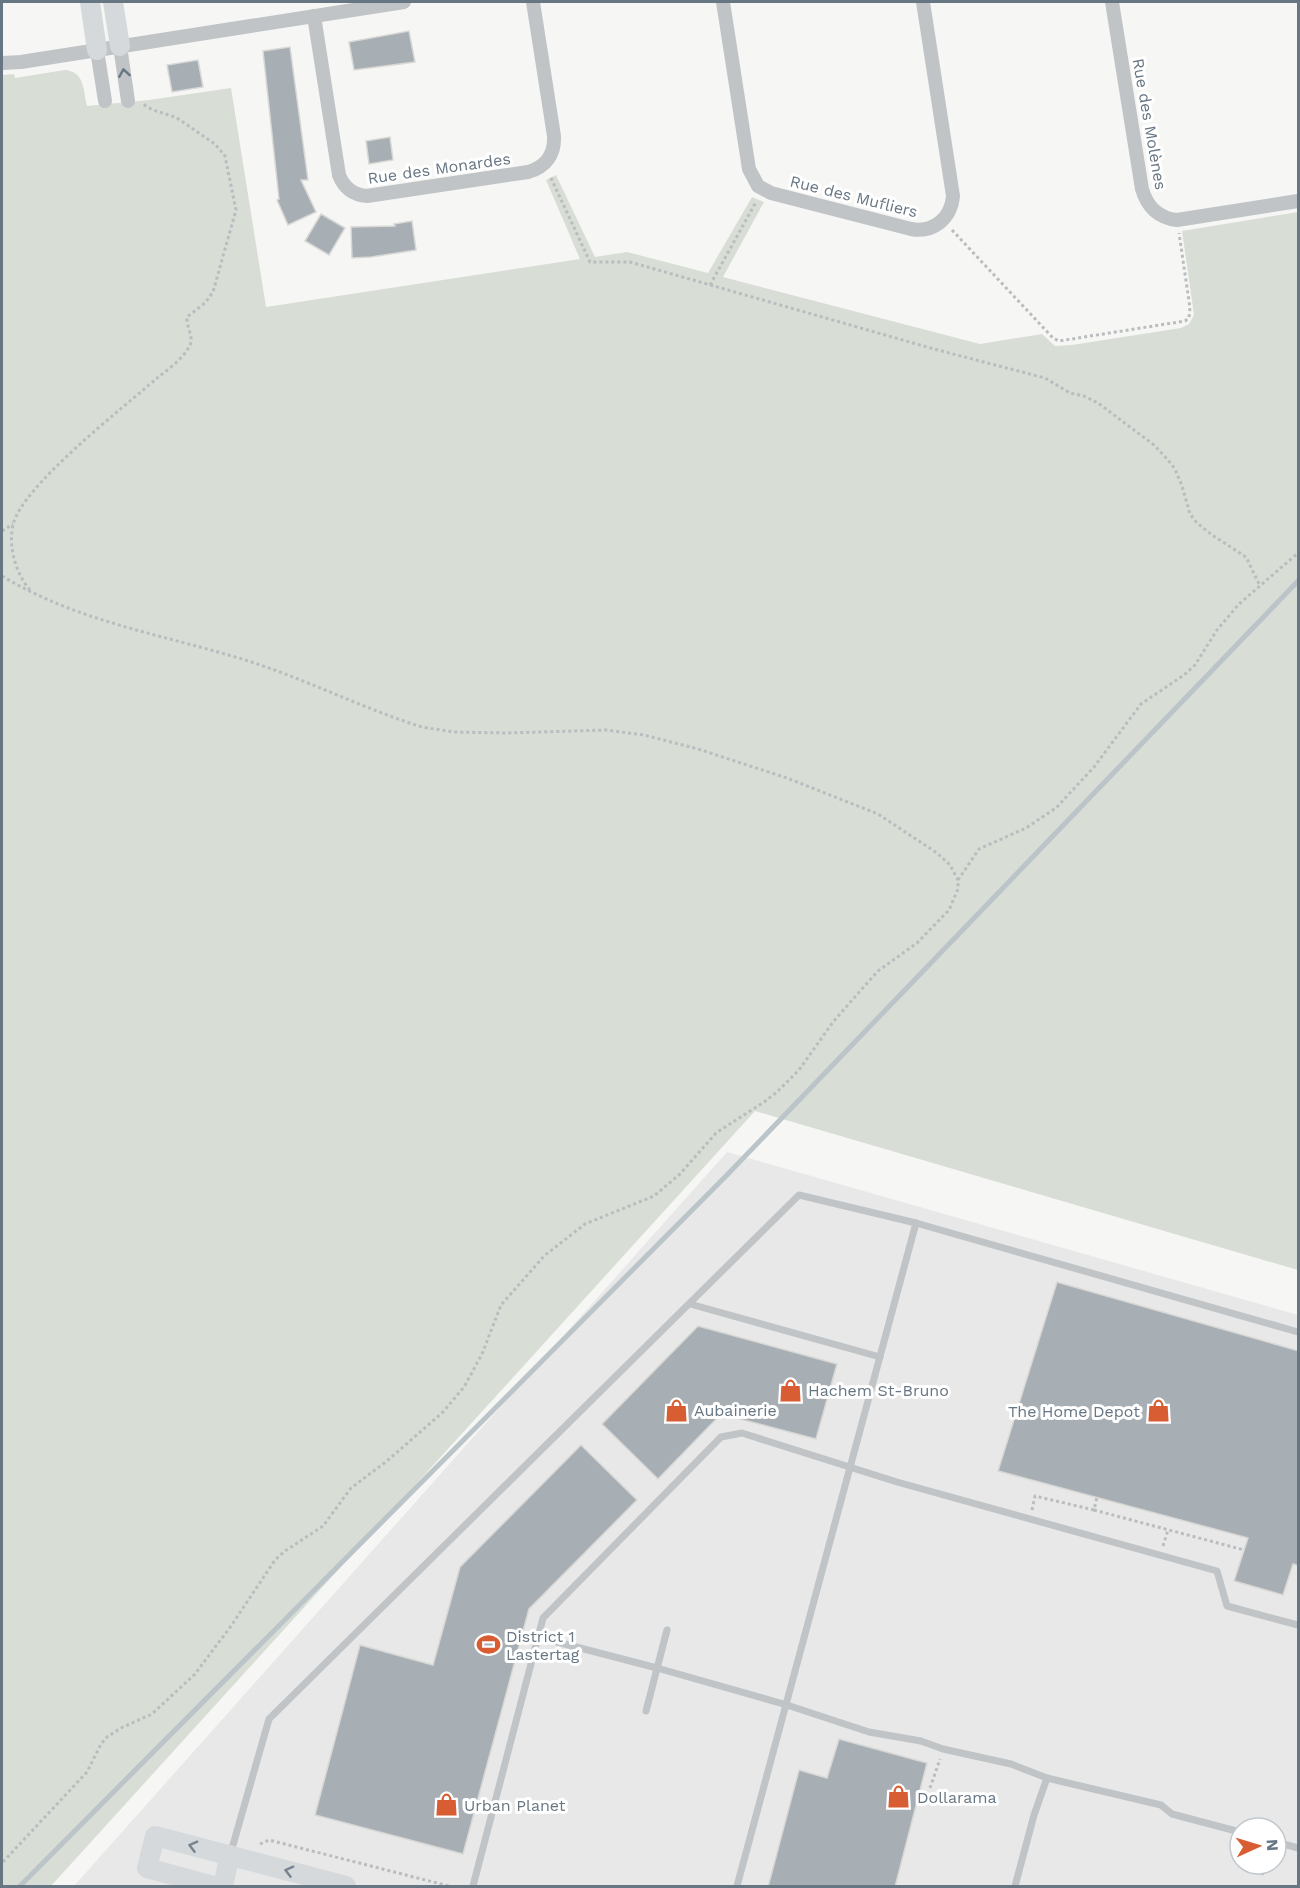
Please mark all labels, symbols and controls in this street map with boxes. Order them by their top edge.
street label: Rue des Molènes [1129,57,1170,191]
one-way arrow [119,69,131,78]
street label: Rue des Monardes [366,149,512,188]
street label: Rue des Mufliers [788,171,920,222]
shop icon: Hachem St-Bruno [777,1377,803,1403]
place label: Hachem St-Bruno [808,1381,949,1400]
shop icon: Aubainerie [663,1397,689,1423]
shop icon: The Home Depot [1145,1398,1171,1424]
place label: Aubainerie [694,1401,777,1420]
place label: The Home Depot [1008,1402,1140,1421]
place label: District 1 Lastertag [506,1627,580,1664]
sports icon: District 1 Lastertag [475,1632,501,1658]
shop icon: Dollarama [886,1784,912,1810]
place label: Dollarama [917,1788,997,1807]
shop icon: Urban Planet [433,1792,459,1818]
place label: Urban Planet [464,1796,566,1815]
north arrow [1228,1816,1288,1876]
text: N [1263,1838,1282,1852]
one-way arrow [188,1840,198,1853]
one-way arrow [284,1866,294,1879]

